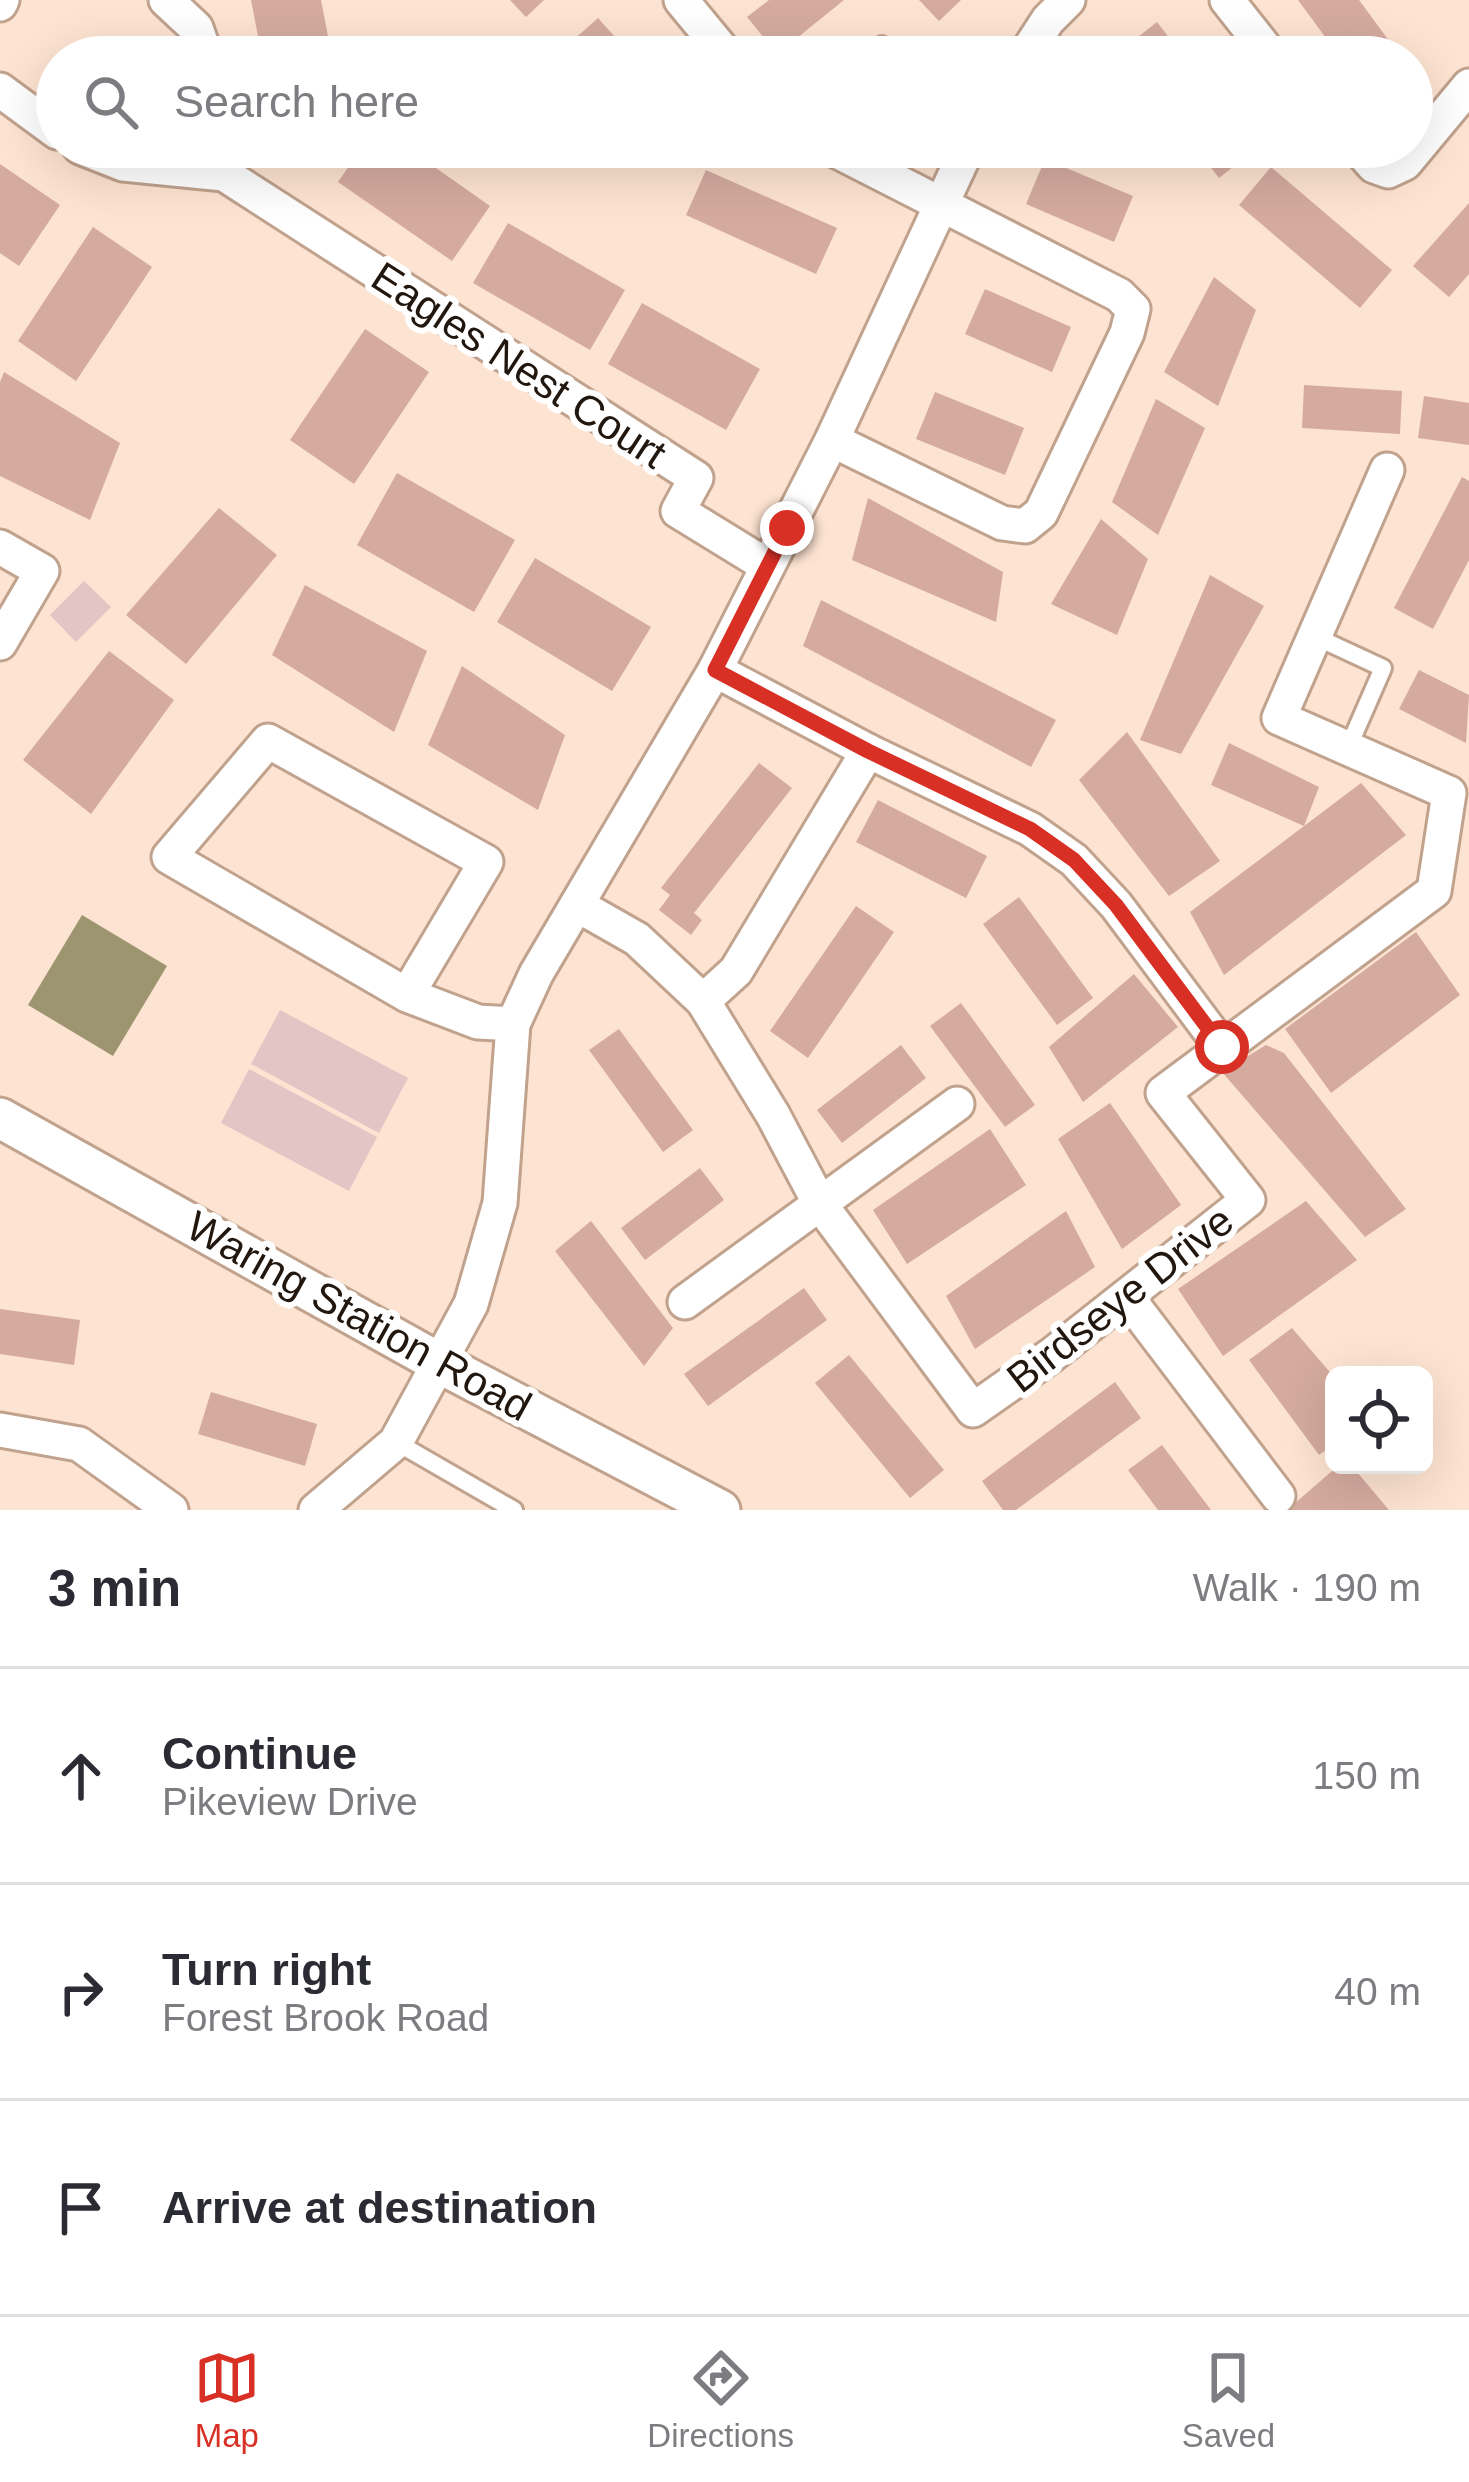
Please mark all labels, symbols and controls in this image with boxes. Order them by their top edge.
search box [36,36,1433,168]
icon: search [78,69,144,135]
text: Search here [174,76,419,127]
street label: Eagles Nest Court [363,252,675,478]
route end [760,501,814,555]
route start [1195,1020,1249,1074]
street label: Birdseye Drive [998,1196,1242,1402]
street label: Waring Station Road [179,1202,539,1430]
map controls [1325,1366,1433,1474]
button: locate [1325,1366,1433,1474]
text: 3 min [48,1560,181,1617]
text: Walk · 190 m [1193,1566,1421,1609]
text: Continue [162,1728,357,1779]
icon: ahead [48,1743,114,1809]
text: 150 m [1313,1754,1421,1797]
text: Pikeview Drive [162,1780,418,1823]
text: Turn right [162,1944,371,1995]
icon: right [48,1959,114,2025]
text: 40 m [1334,1970,1421,2013]
text: Forest Brook Road [162,1996,489,2039]
icon: arrive [48,2175,114,2241]
text: Arrive at destination [162,2182,597,2233]
tab: Map [194,2345,260,2455]
tab: Directions [647,2345,794,2455]
tab: Saved [1182,2345,1275,2455]

